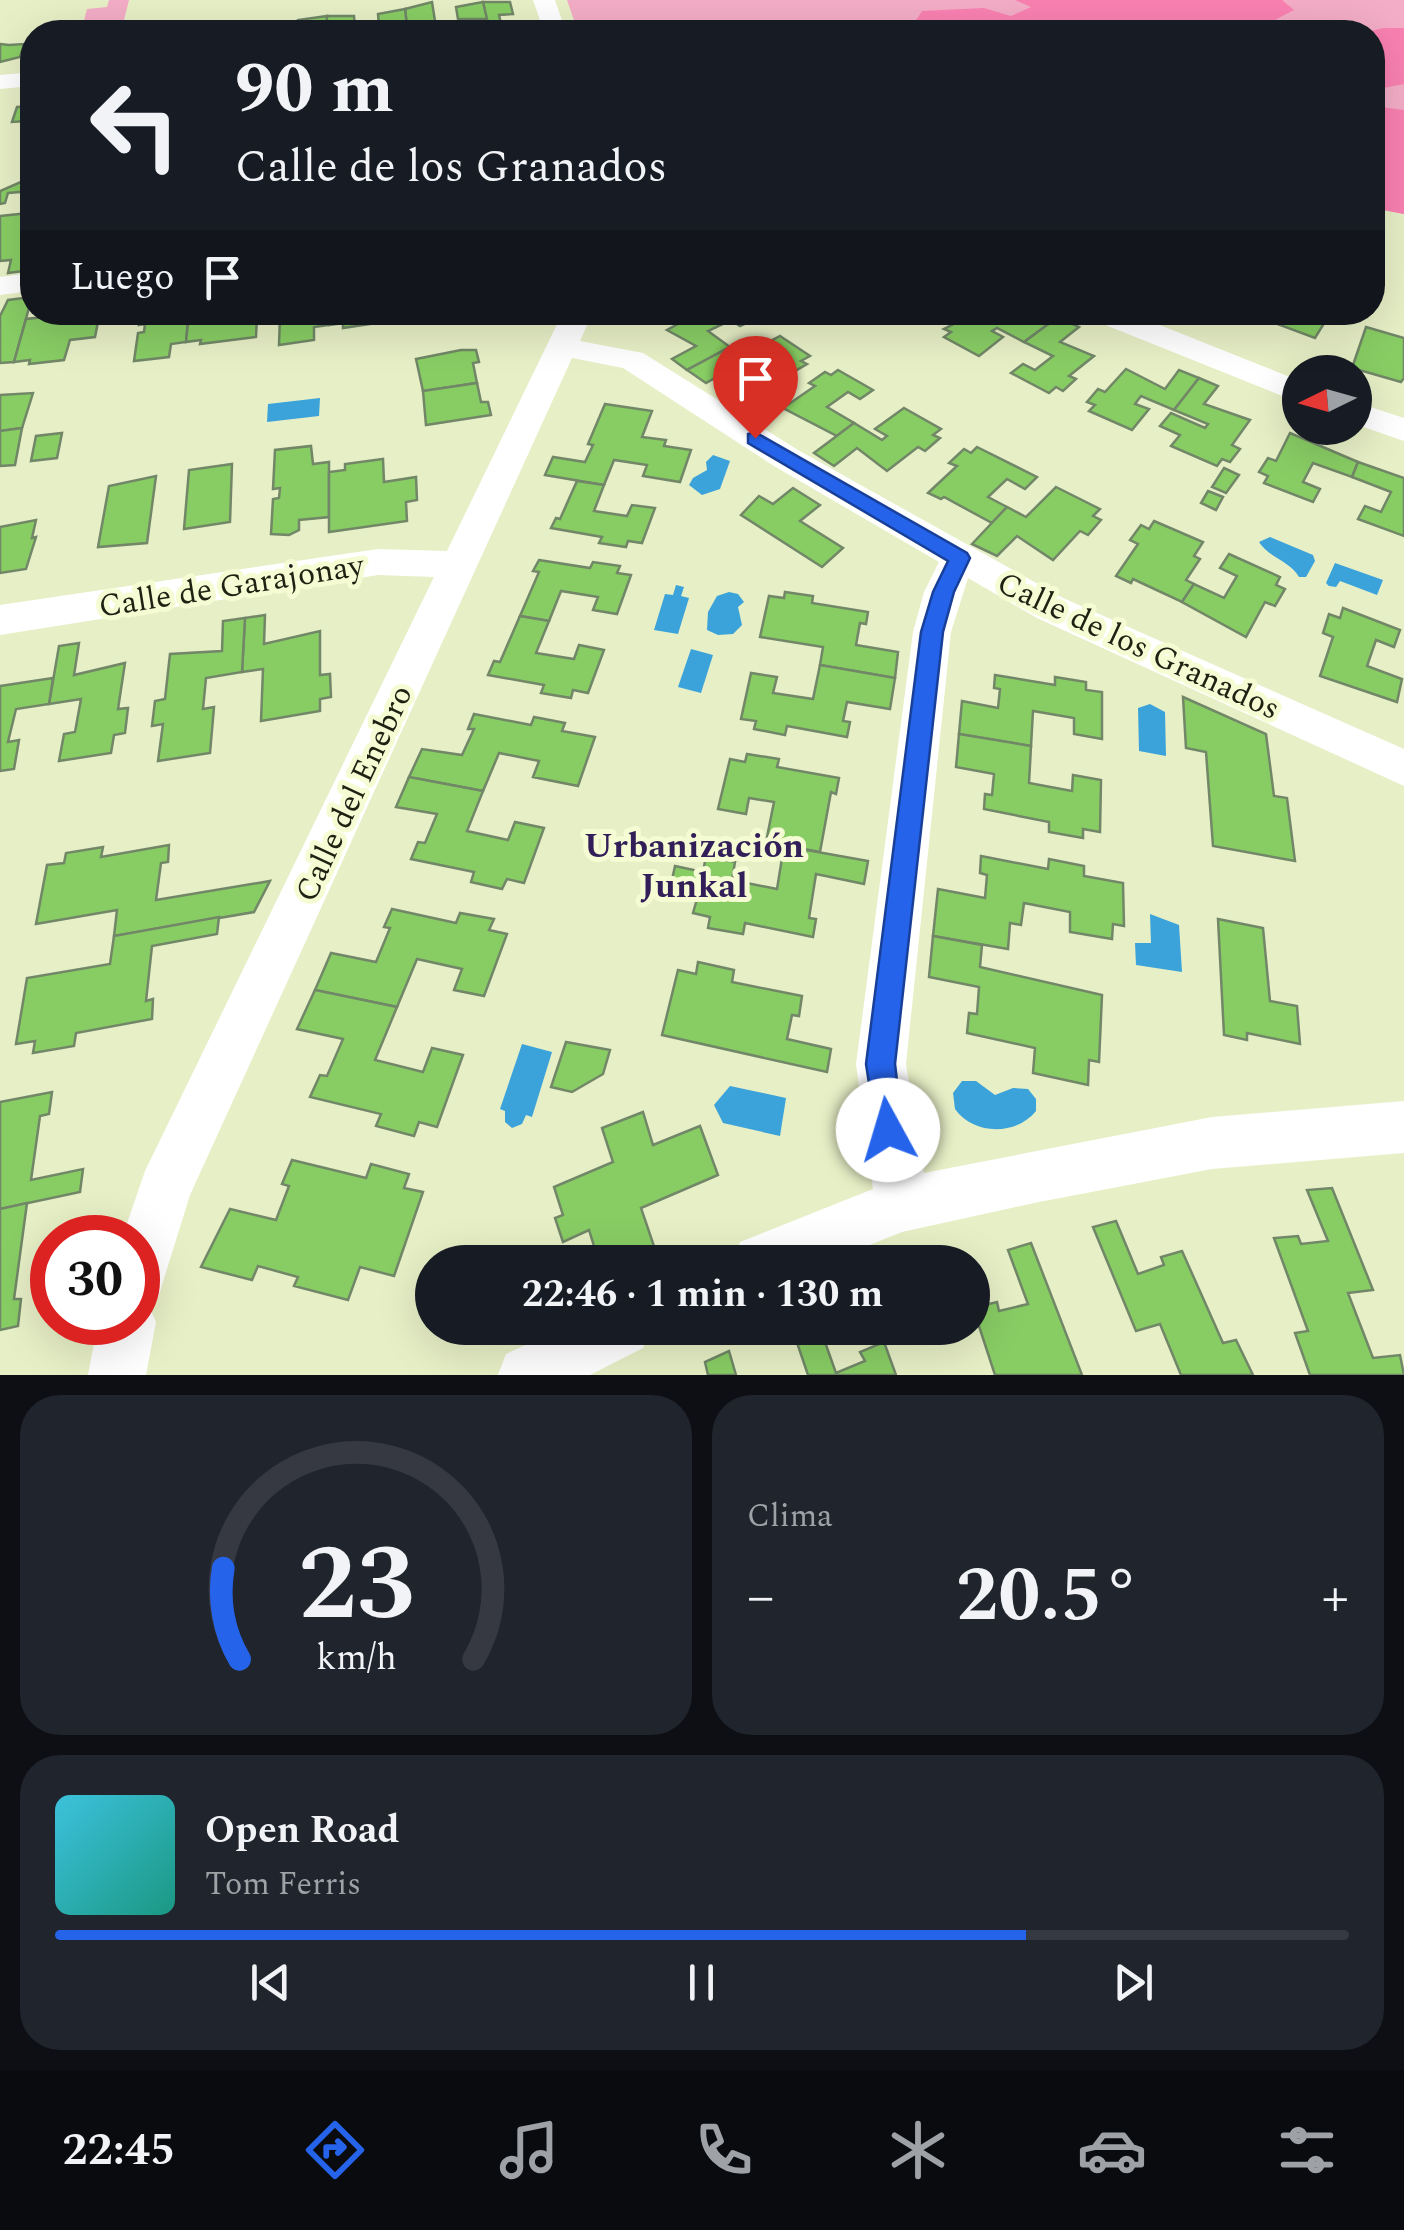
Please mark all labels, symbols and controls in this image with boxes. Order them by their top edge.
text: 90 m [235,37,394,143]
icon: left [70,60,200,190]
text: Calle de los Granados [235,133,667,202]
text: Luego [70,249,175,307]
icon: arrive [195,250,250,305]
pin [713,336,798,439]
icon: arrive [728,351,783,406]
north arrow [1282,355,1372,445]
map controls [1282,355,1372,445]
street label: Calle de Garajonay [95,541,369,632]
street label: Calle de los Granados [989,559,1288,733]
street label: Calle del Enebro [283,677,426,910]
district label: Urbanización Junkal [584,820,804,913]
position arrow [836,1078,940,1182]
speed limit sign: 30 [30,1215,160,1345]
text: 22:46 · 1 min · 130 m [522,1266,883,1324]
text: Clima [747,1492,833,1541]
text: 23 [298,1507,414,1665]
text: 20.5° [956,1540,1140,1654]
text: − [747,1556,775,1639]
text: + [1321,1556,1349,1639]
text: km/h [316,1631,396,1686]
text: Open Road [205,1802,400,1860]
text: Tom Ferris [205,1860,361,1909]
icon: previous [243,1955,298,2010]
icon: pause [674,1955,729,2010]
icon: next [1106,1955,1161,2010]
icon: directions [300,2115,370,2185]
icon: music [494,2115,564,2185]
icon: phone [689,2115,759,2185]
icon: climate [883,2115,953,2185]
icon: car [1077,2115,1147,2185]
icon: filters [1272,2115,1342,2185]
text: 22:45 [62,2116,175,2185]

